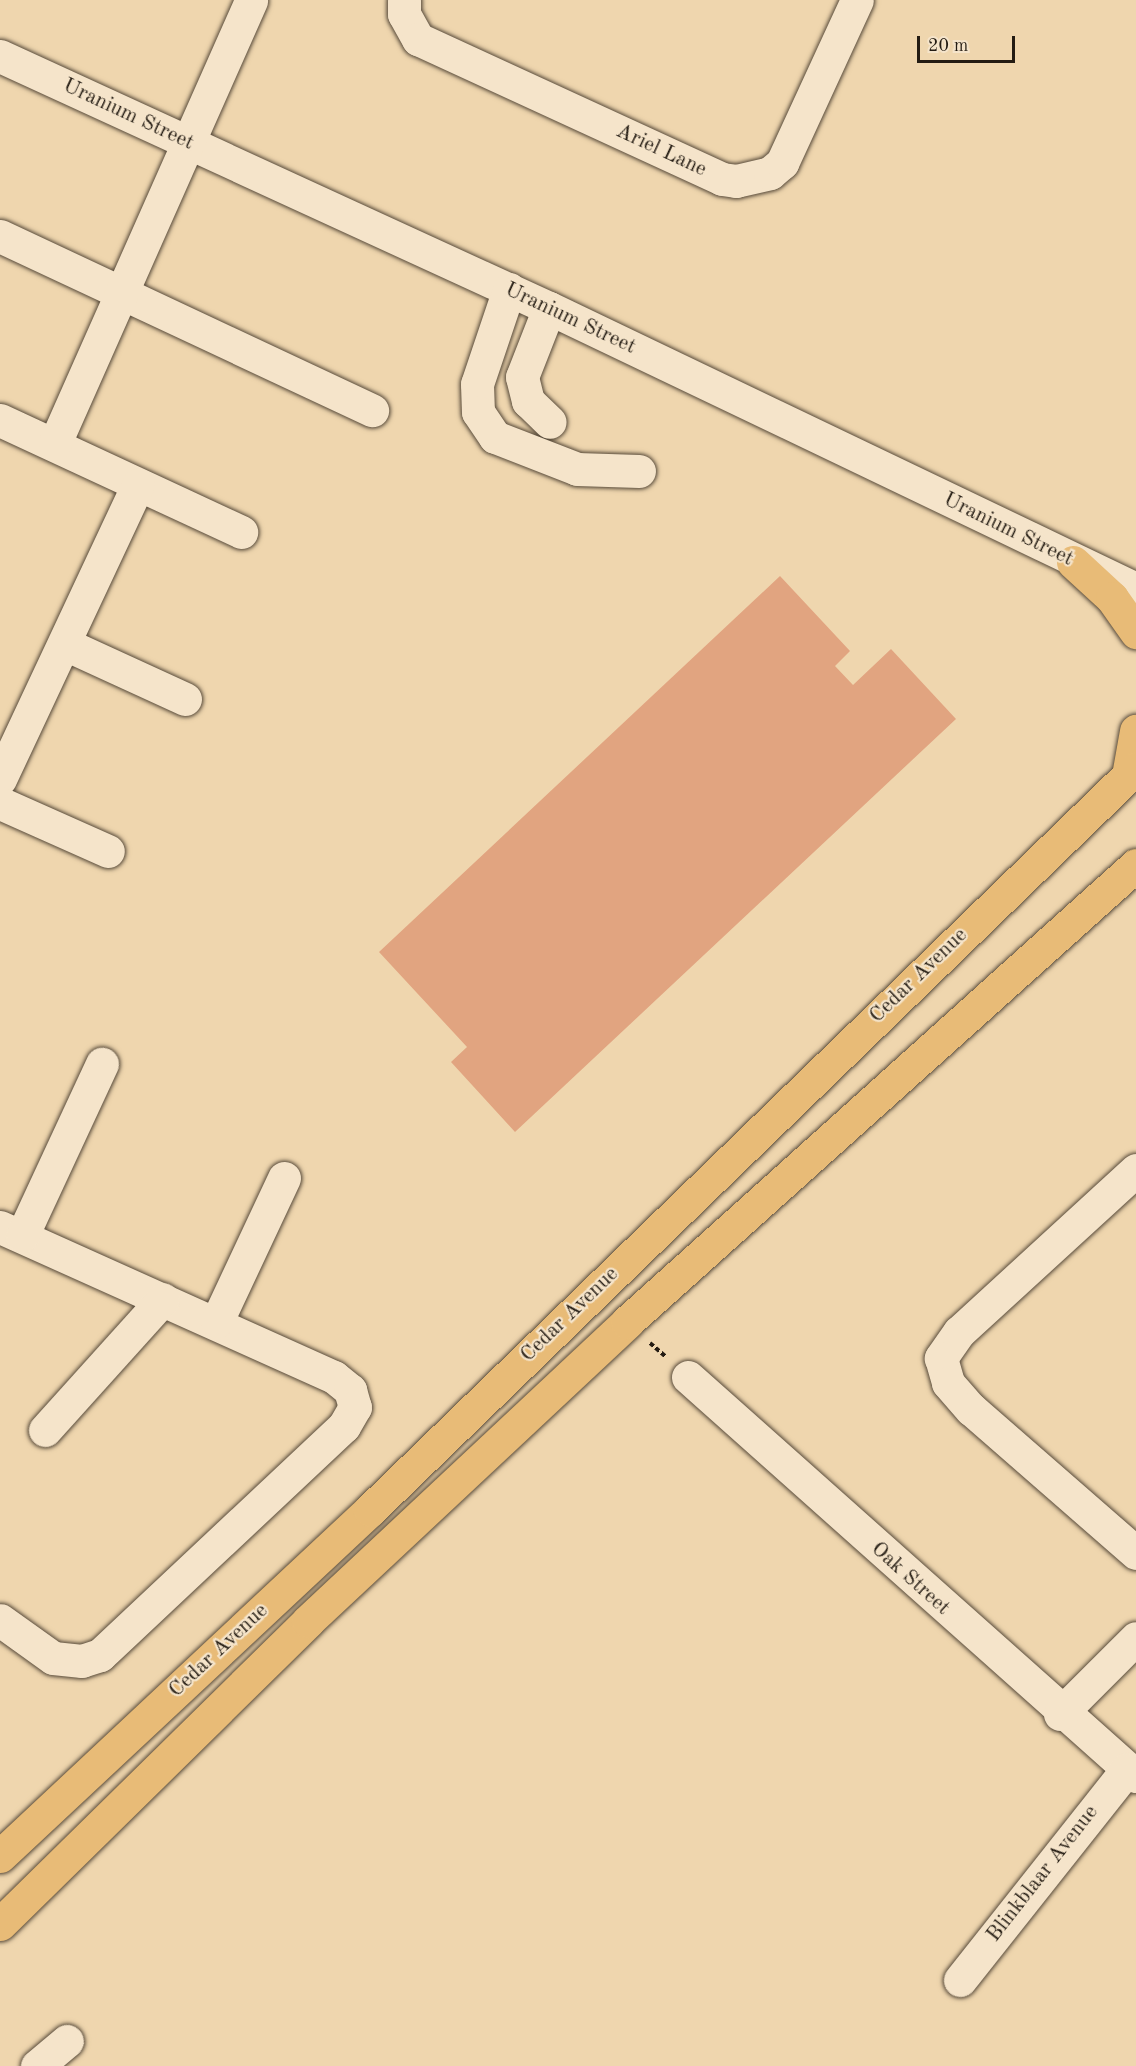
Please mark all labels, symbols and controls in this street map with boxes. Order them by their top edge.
scale bar [920,24,1018,62]
text: 20 m [928,37,968,55]
street label: Uranium Street [58,74,198,156]
street label: Ariel Lane [612,119,710,183]
street label: Uranium Street [500,278,640,360]
street label: Uranium Street [939,488,1077,572]
street label: Cedar Avenue [865,923,973,1029]
street label: Cedar Avenue [516,1262,624,1368]
street label: Oak Street [865,1537,955,1621]
street label: Cedar Avenue [164,1599,274,1703]
street label: Blinkblaar Avenue [982,1801,1104,1947]

